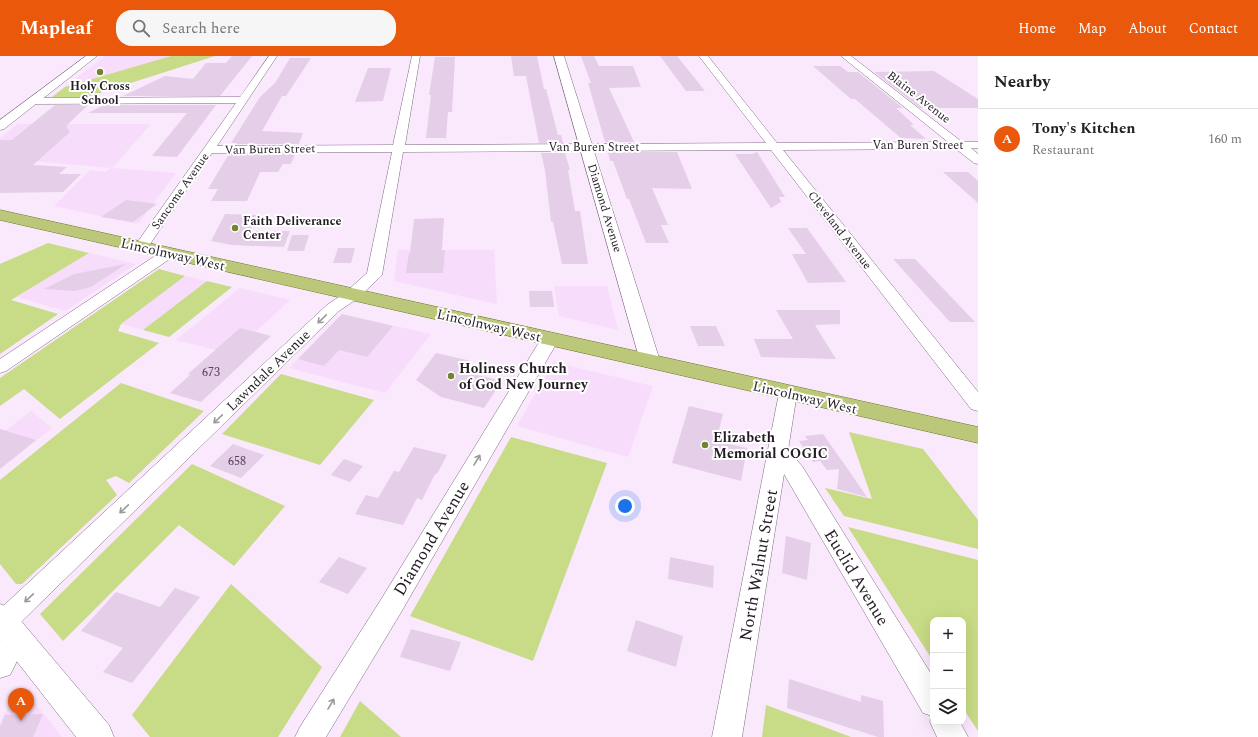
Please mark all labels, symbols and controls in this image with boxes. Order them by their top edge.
search box [116,10,396,46]
text: Mapleaf [20,14,92,43]
icon: search [130,17,152,39]
text: Search here [162,17,240,40]
text: Home [1018,18,1056,39]
text: Map [1078,18,1106,39]
text: About [1128,18,1167,39]
text: Contact [1189,18,1238,39]
street label: Blaine Avenue [883,66,955,128]
marker: Holy Cross School [95,67,105,77]
text: Nearby [994,69,1050,95]
place label: Holy Cross School [70,77,130,110]
text: Tony's Kitchen [1032,117,1136,140]
text: A [1002,129,1012,149]
text: 160 m [1208,129,1242,149]
street label: Van Buren Street [873,136,963,155]
street label: Van Buren Street [549,138,639,157]
street label: Van Buren Street [224,139,316,160]
text: Restaurant [1032,140,1094,160]
street label: Sancome Avenue [147,149,214,234]
street label: Diamond Avenue [582,161,627,255]
street label: Cleveland Avenue [803,187,877,274]
place label: Faith Deliverance Center [243,212,341,245]
marker: Faith Deliverance Center [230,223,240,233]
street label: Lincolnway West [119,232,227,277]
street label: Lincolnway West [435,303,543,348]
one-way arrow [317,314,327,324]
street label: Lawndale Avenue [222,325,315,416]
place label: Holiness Church of God New Journey [459,358,589,395]
house number: 673 [202,363,220,382]
marker: Holiness Church of God New Journey [446,371,456,381]
street label: Lincolnway West [751,375,859,420]
one-way arrow [213,414,223,424]
place label: Elizabeth Memorial COGIC [713,427,828,464]
marker: Elizabeth Memorial COGIC [700,440,710,450]
house number: 658 [228,452,246,471]
one-way arrow [474,454,482,466]
street label: Diamond Avenue [387,476,477,601]
street label: North Walnut Street [733,487,785,643]
your location [615,496,635,516]
one-way arrow [119,504,129,514]
street label: Euclid Avenue [817,524,895,631]
one-way arrow [24,593,34,603]
map controls [930,617,966,725]
button: + [930,617,966,653]
button: − [930,653,966,689]
pin: A [8,688,34,721]
button: layers [930,689,966,725]
one-way arrow [327,698,335,710]

